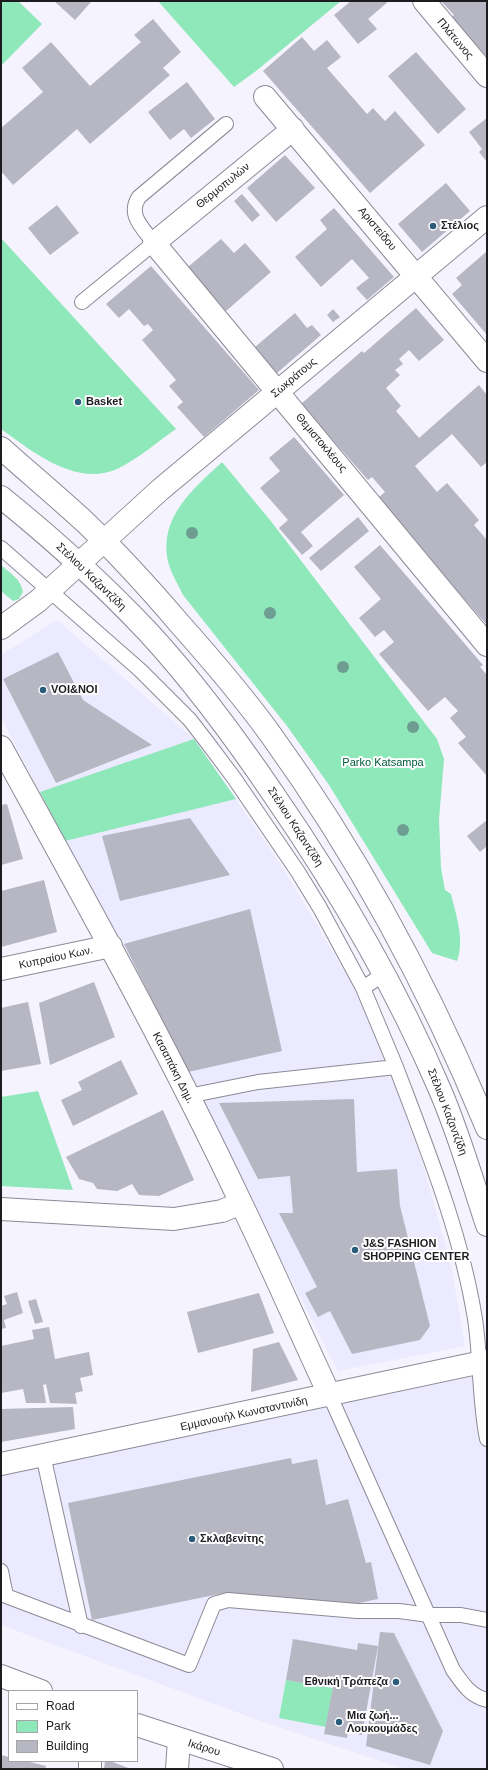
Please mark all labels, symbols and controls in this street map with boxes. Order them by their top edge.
street label: Πλάτωνος [434,16,476,62]
street label: Θερμοπυλών [194,160,252,212]
street label: Αριστείδου [355,205,399,253]
place label: Στέλιος [441,219,479,233]
marker: Στέλιος [428,221,438,231]
street label: Σωκράτους [269,355,319,401]
place label: Basket [86,395,122,409]
marker: Basket [73,397,83,407]
street label: Θεμιστοκλέους [293,411,349,475]
street label: Στέλιου Καζαντζίδη [53,540,129,614]
place label: VOI&NOI [51,683,97,697]
marker: VOI&NOI [38,685,48,695]
park label: Parko Katsampa [342,756,424,770]
street label: Στέλιου Καζαντζίδη [264,785,326,869]
street label: Κυπραίου Κων. [18,944,94,972]
street label: Κασαπάκη Δημ. [149,1030,197,1106]
street label: Στέλιου Καζαντζίδη [424,1067,470,1157]
place label: J&S FASHION SHOPPING CENTER [363,1237,469,1263]
marker: J&S FASHION SHOPPING CENTER [350,1245,360,1255]
street label: Εμμανουήλ Κωνσταντινίδη [179,1394,309,1434]
place label: Σκλαβενίτης [200,1532,264,1546]
marker: Σκλαβενίτης [187,1534,197,1544]
place label: Εθνική Τράπεζα [304,1675,388,1689]
marker: Εθνική Τράπεζα [391,1677,401,1687]
legend [8,1690,138,1762]
text: Road [46,1699,75,1713]
place label: Μια ζωή... Λουκουμάδες [347,1709,417,1735]
marker: Μια ζωή... Λουκουμάδες [334,1717,344,1727]
text: Park [46,1719,71,1733]
street label: Ικάρου [186,1737,222,1759]
text: Building [46,1739,89,1753]

